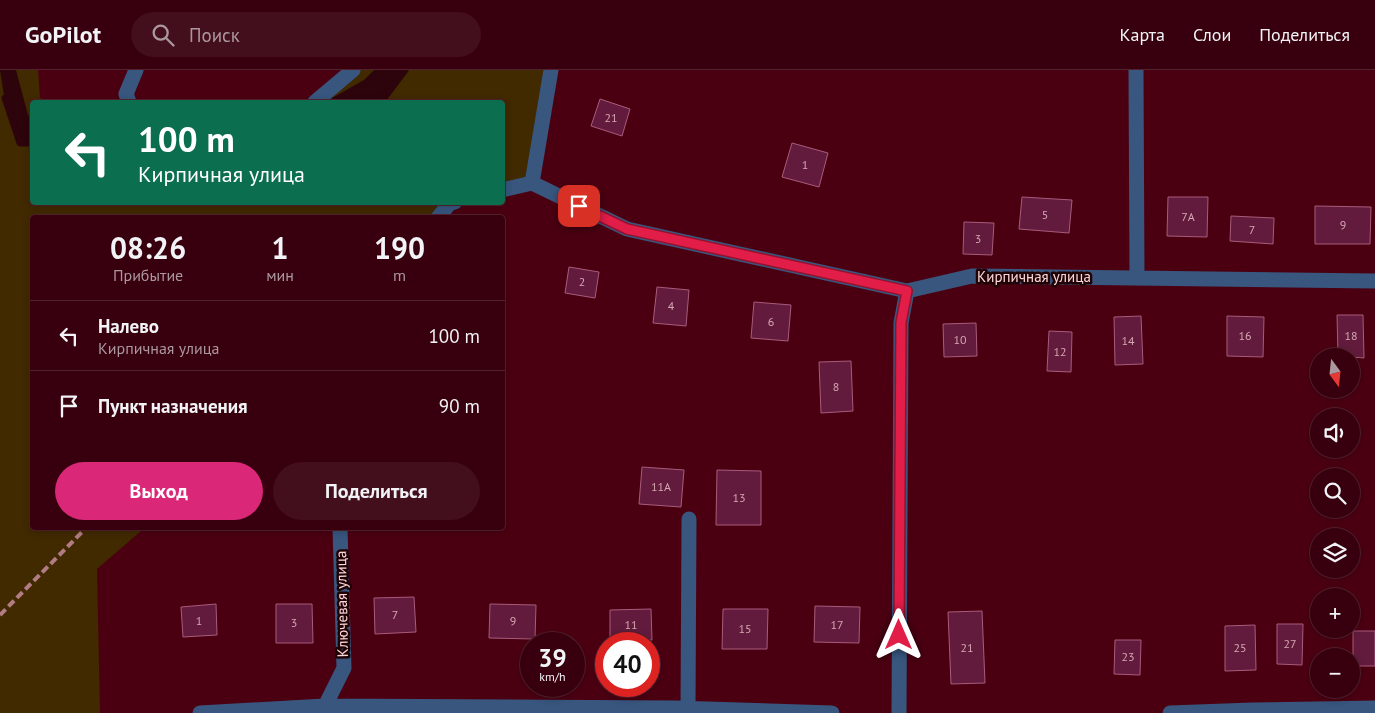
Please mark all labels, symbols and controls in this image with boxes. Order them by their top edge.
search box [131,12,481,57]
text: GoPilot [25,19,101,50]
icon: search [149,21,177,49]
text: Поиск [189,23,240,47]
text: Карта [1120,23,1165,46]
text: Слои [1193,23,1231,46]
text: Поделиться [1259,23,1350,46]
house number: 21 [604,110,618,125]
text: 100 m [138,116,235,162]
icon: left [55,120,120,185]
house number: 1 [802,157,808,172]
text: Кирпичная улица [138,160,305,188]
pin [558,185,600,227]
icon: arrive [565,192,593,220]
house number: 5 [1042,207,1048,222]
house number: 7А [1181,209,1195,224]
house number: 9 [1340,217,1346,232]
house number: 7 [1249,222,1255,237]
text: 08:26 [110,228,186,267]
text: 1 [272,228,289,267]
text: 190 [374,228,425,267]
house number: 3 [975,231,981,246]
text: Прибытие [113,265,183,285]
text: мин [266,265,294,285]
text: m [393,265,406,285]
street label: Кирпичная улица [977,267,1091,286]
house number: 2 [579,274,585,289]
house number: 4 [668,298,675,313]
text: Налево [98,314,159,338]
house number: 6 [768,314,774,329]
icon: left [55,322,83,350]
text: 100 m [428,324,480,348]
house number: 16 [1238,328,1252,343]
house number: 18 [1344,328,1358,343]
house number: 10 [953,332,967,347]
house number: 14 [1121,333,1135,348]
text: Кирпичная улица [98,338,219,358]
house number: 12 [1053,344,1067,359]
north arrow [1310,348,1360,398]
map controls [1310,348,1360,698]
house number: 8 [833,379,839,394]
icon: arrive [55,392,83,420]
text: Пункт назначения [98,394,248,418]
text: 90 m [439,394,480,418]
button: sound [1310,408,1360,458]
button: Выход [55,462,263,520]
button: Поделиться [273,462,480,520]
button: search [1310,468,1360,518]
house number: 11А [651,479,671,494]
house number: 13 [732,490,746,505]
button: layers [1310,528,1360,578]
street label: Ключевая улица [331,551,352,658]
button: + [1310,588,1360,638]
house number: 7 [392,607,398,622]
position arrow [872,608,924,660]
house number: 1 [196,613,202,628]
house number: 9 [510,613,516,628]
house number: 3 [291,615,297,630]
house number: 11 [624,617,638,632]
house number: 17 [830,617,844,632]
house number: 15 [738,621,752,636]
speed limit sign: 40 [595,632,660,697]
house number: 27 [1283,636,1297,651]
house number: 21 [960,640,974,655]
house number: 25 [1233,640,1247,655]
text: 39 [538,642,567,674]
button: − [1310,648,1360,698]
house number: 23 [1121,649,1135,664]
text: km/h [539,669,566,684]

